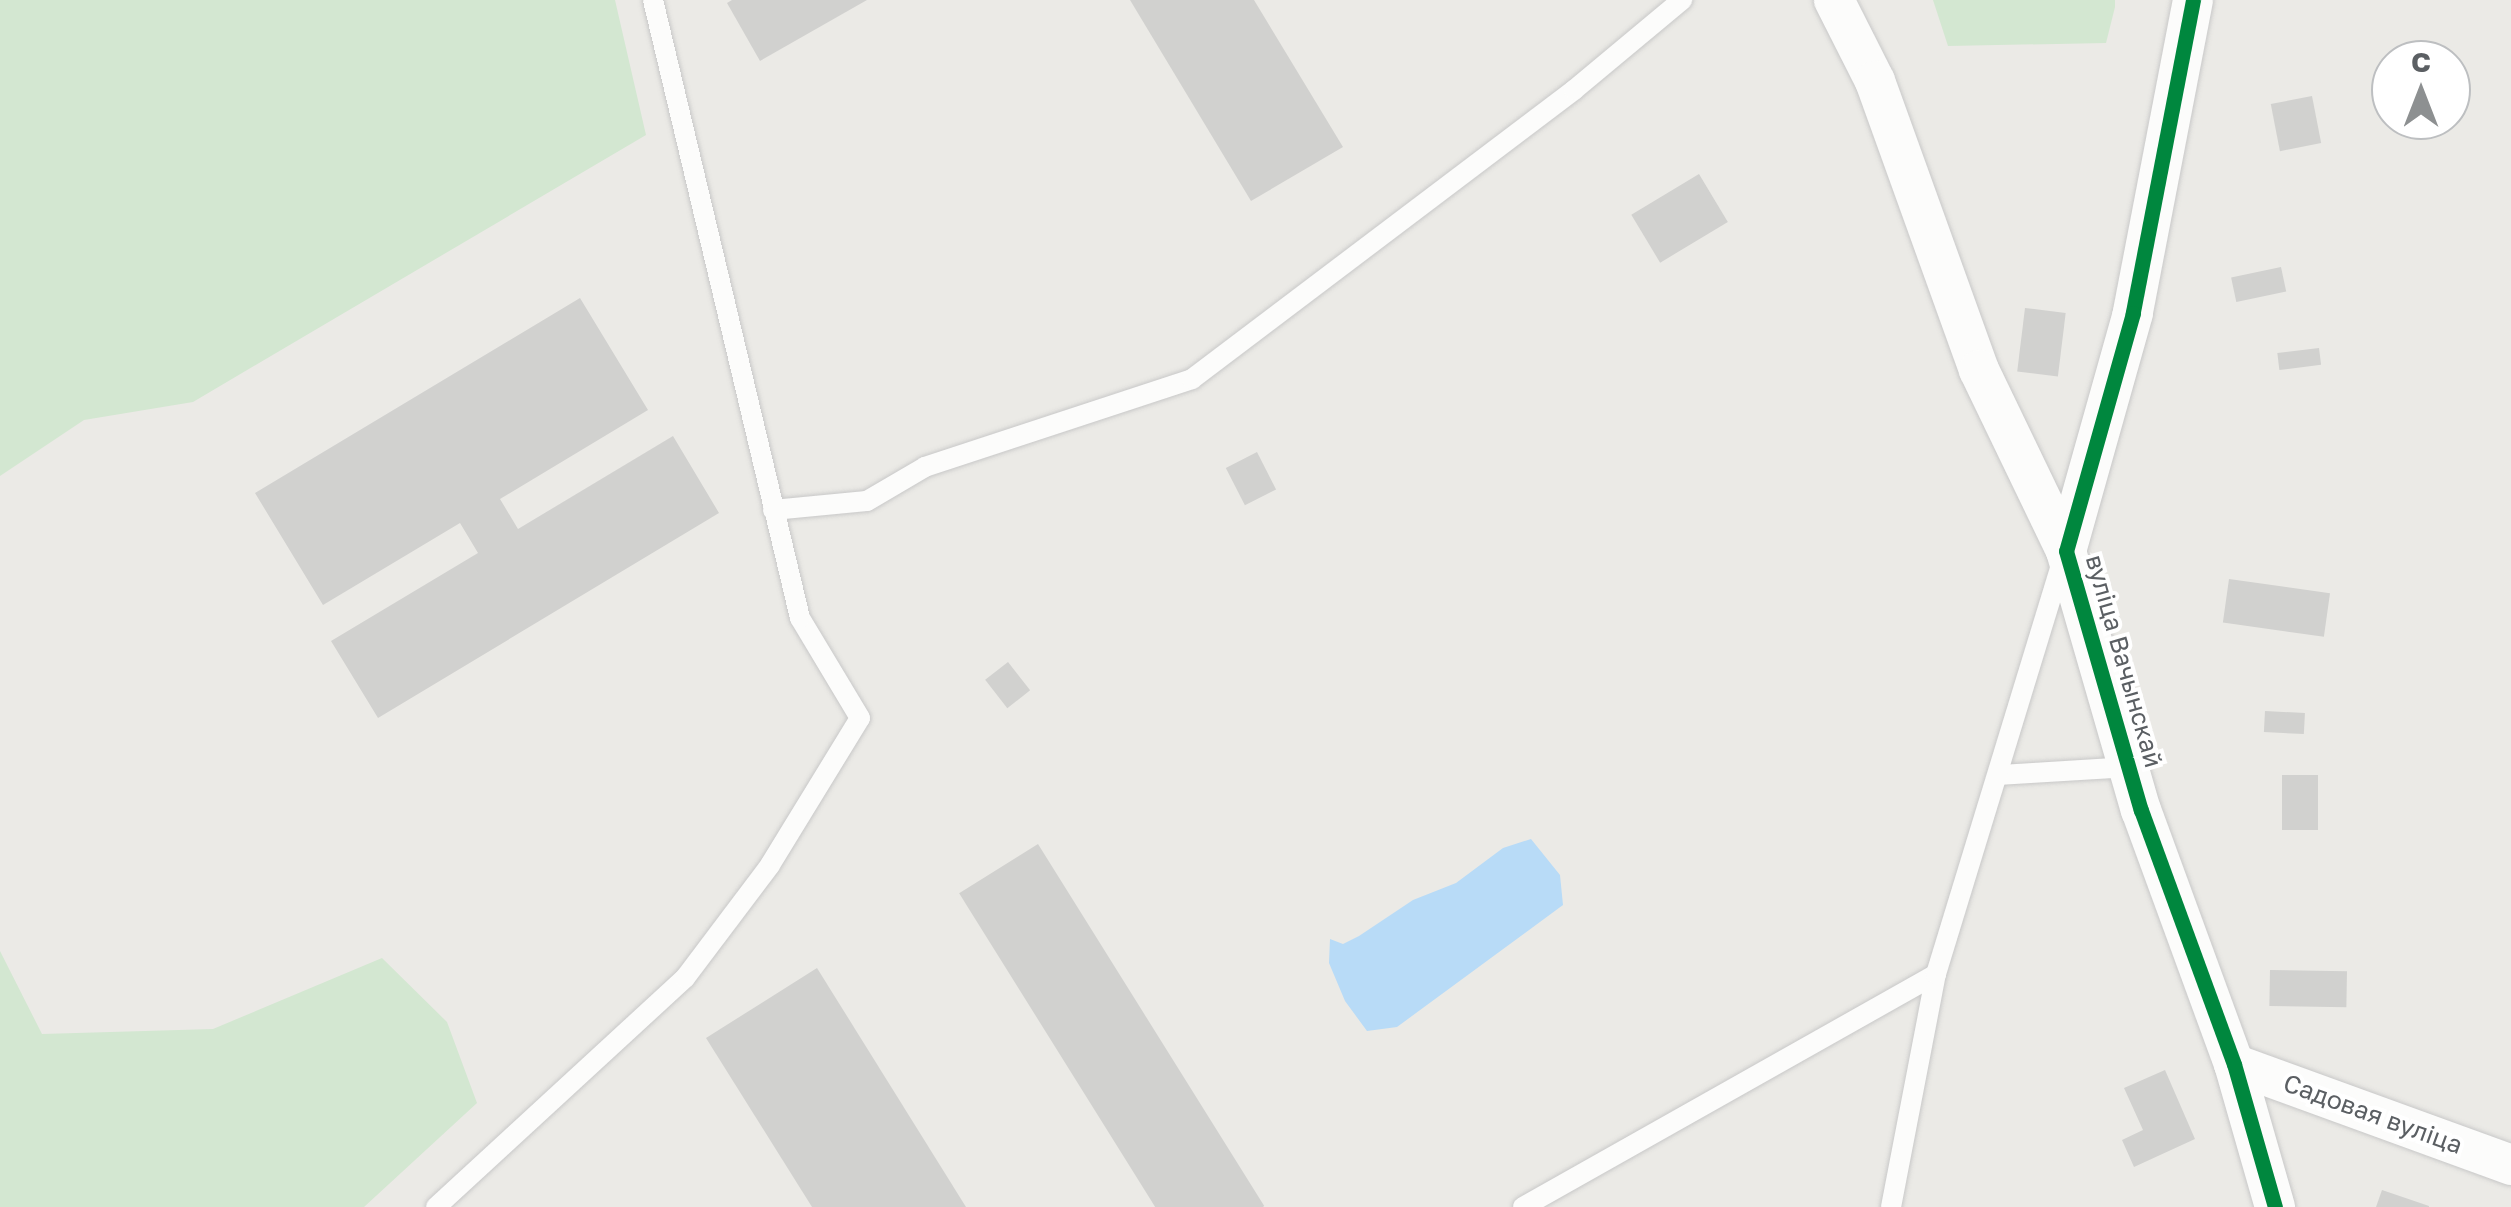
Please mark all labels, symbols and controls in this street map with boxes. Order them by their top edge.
north arrow [2371,40,2471,140]
text: С [2411,45,2431,78]
street label: вуліца Вачынскай [2079,551,2169,771]
street label: Садовая вуліца [2279,1068,2467,1160]

